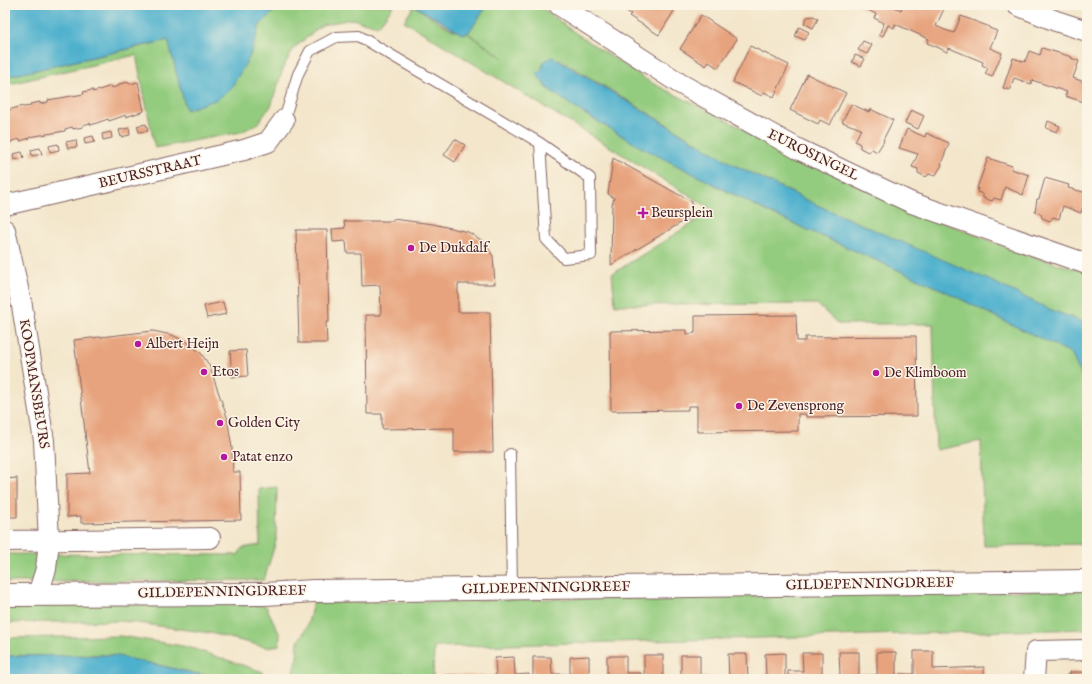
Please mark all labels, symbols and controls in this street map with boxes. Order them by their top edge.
street label: EUROSINGEL [764,125,862,185]
street label: BEURSSTRAAT [97,151,204,193]
place label: Beursplein [651,204,713,222]
marker: Beursplein [638,208,648,218]
place label: De Dukdalf [419,239,491,257]
marker: De Dukdalf [406,243,416,253]
street label: KOOPMANSBEURS [15,318,53,450]
place label: Albert Heijn [145,335,219,353]
marker: Albert Heijn [133,339,143,349]
place label: Etos [212,363,239,381]
place label: De Klimboom [884,364,967,382]
marker: Etos [199,367,209,377]
marker: De Klimboom [871,368,881,378]
place label: De Zevensprong [747,397,845,415]
marker: De Zevensprong [734,401,744,411]
place label: Golden City [228,414,300,432]
marker: Golden City [215,418,225,428]
place label: Patat enzo [232,448,293,466]
marker: Patat enzo [219,452,229,462]
street label: GILDEPENNINGDREEF [785,574,955,594]
street label: GILDEPENNINGDREEF [461,578,631,598]
street label: GILDEPENNINGDREEF [137,582,307,602]

